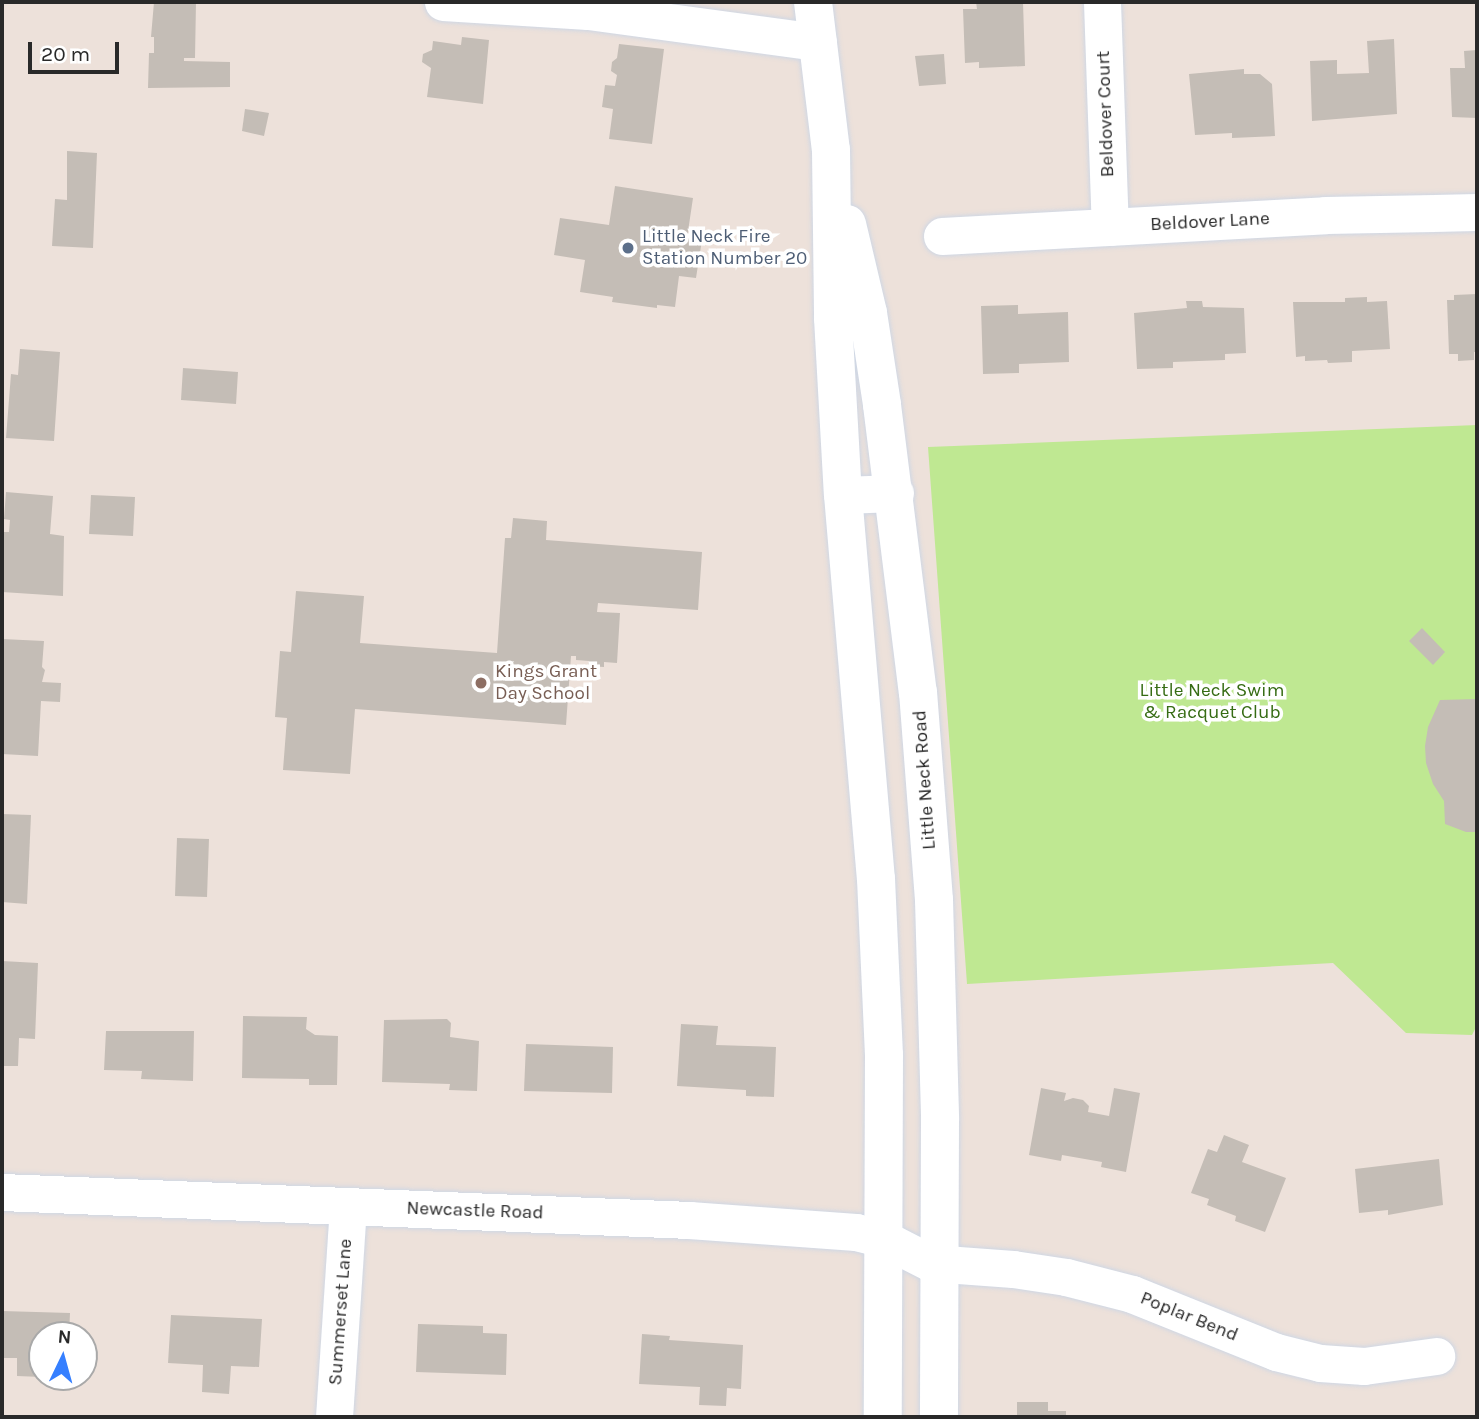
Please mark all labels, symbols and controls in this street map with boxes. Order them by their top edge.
scale bar [32,28,122,72]
text: 20 m [41,42,90,66]
street label: Beldover Court [1092,50,1120,178]
street label: Beldover Lane [1150,207,1270,237]
place label: Little Neck Fire Station Number 20 [642,226,807,270]
marker: Little Neck Fire Station Number 20 [620,240,636,256]
place label: Kings Grant Day School [495,661,597,705]
marker: Kings Grant Day School [473,675,489,691]
park label: Little Neck Swim & Racquet Club [1140,680,1284,724]
street label: Little Neck Road [909,709,941,851]
street label: Newcastle Road [406,1197,544,1225]
street label: Summerset Lane [324,1238,358,1386]
street label: Poplar Bend [1137,1287,1241,1347]
north arrow [28,1321,98,1391]
text: N [57,1326,72,1349]

